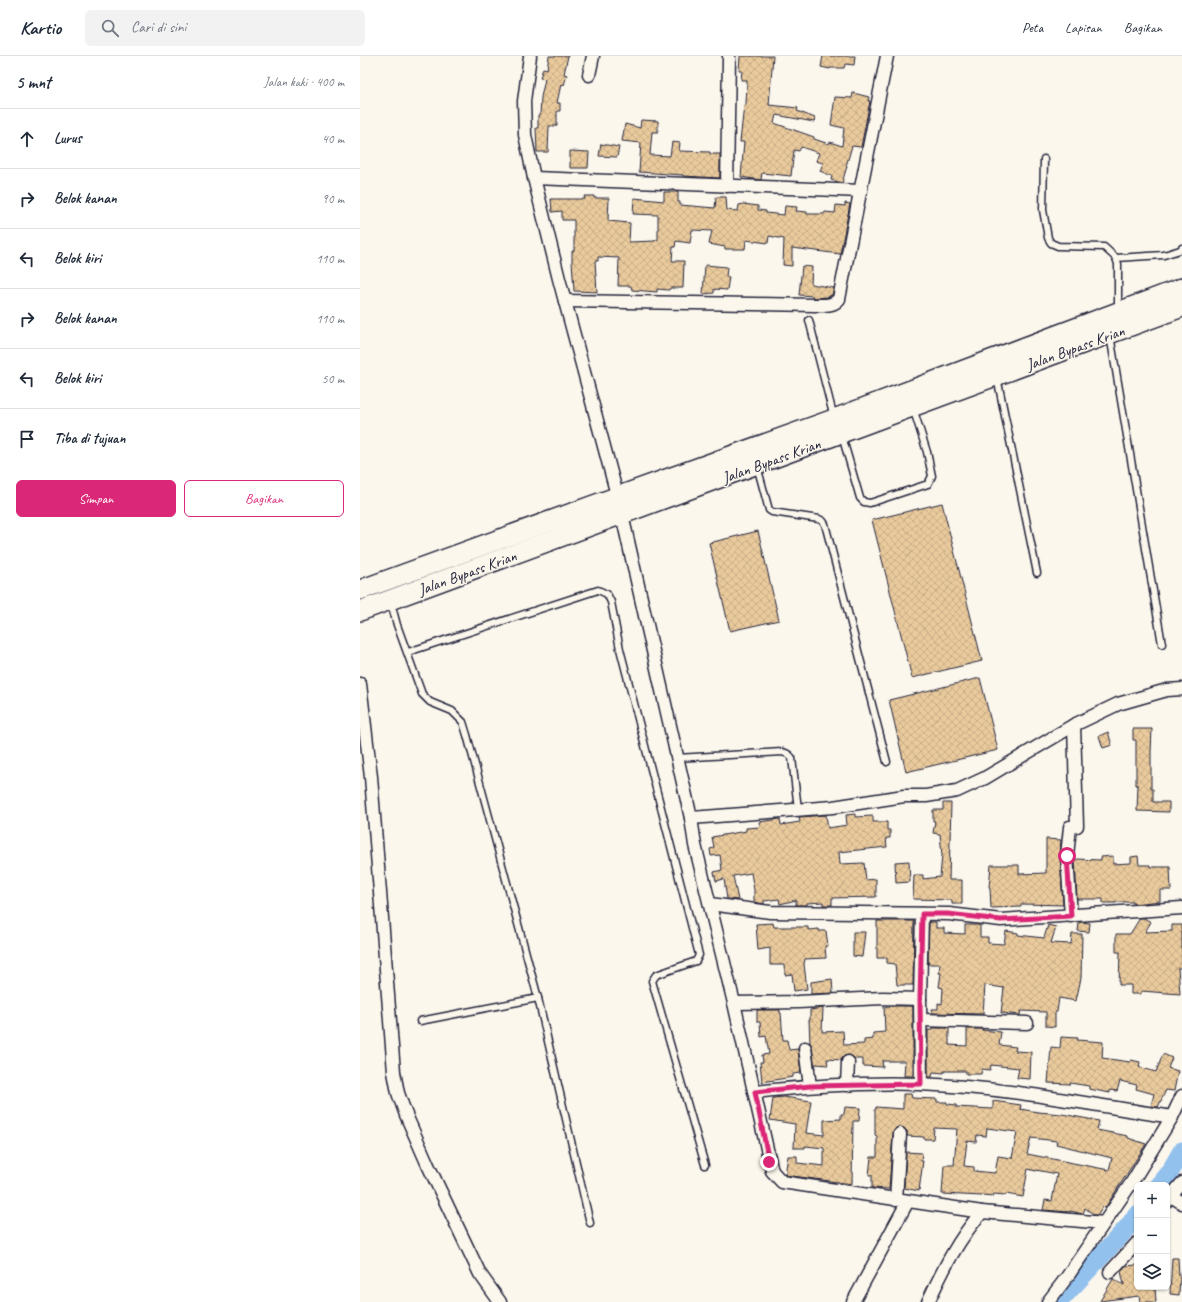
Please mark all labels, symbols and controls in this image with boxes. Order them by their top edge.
search box [85,10,365,46]
text: Kartio [20,16,61,40]
icon: search [99,17,121,39]
text: Cari di sini [131,18,186,37]
text: Peta [1022,19,1043,36]
text: Lapisan [1065,19,1102,36]
text: Bagikan [1124,19,1162,36]
text: 5 mnt [16,72,51,93]
text: Jalan kaki · 400 m [264,74,344,90]
icon: ahead [16,128,38,150]
text: Lurus [54,129,82,148]
text: 40 m [322,131,344,147]
icon: right [16,188,38,210]
text: Belok kanan [54,189,117,208]
text: 90 m [322,191,344,207]
icon: left [16,248,38,270]
text: Belok kiri [54,249,101,268]
text: 110 m [316,251,344,267]
icon: right [16,308,38,330]
text: Belok kanan [54,309,117,328]
text: 110 m [316,311,344,327]
street label: Jalan Bypass Krian [1022,321,1128,375]
icon: left [16,368,38,390]
text: Belok kiri [54,369,101,388]
text: 50 m [322,371,344,387]
icon: arrive [16,428,38,450]
text: Tiba di tujuan [54,429,125,448]
street label: Jalan Bypass Krian [718,434,824,488]
button: Simpan [16,480,176,517]
button: Bagikan [184,480,344,517]
street label: Jalan Bypass Krian [414,546,520,600]
route start [1058,847,1076,865]
route end [760,1153,778,1171]
map controls [1134,1182,1170,1290]
button: + [1134,1182,1170,1218]
button: − [1134,1218,1170,1254]
button: layers [1134,1254,1170,1290]

